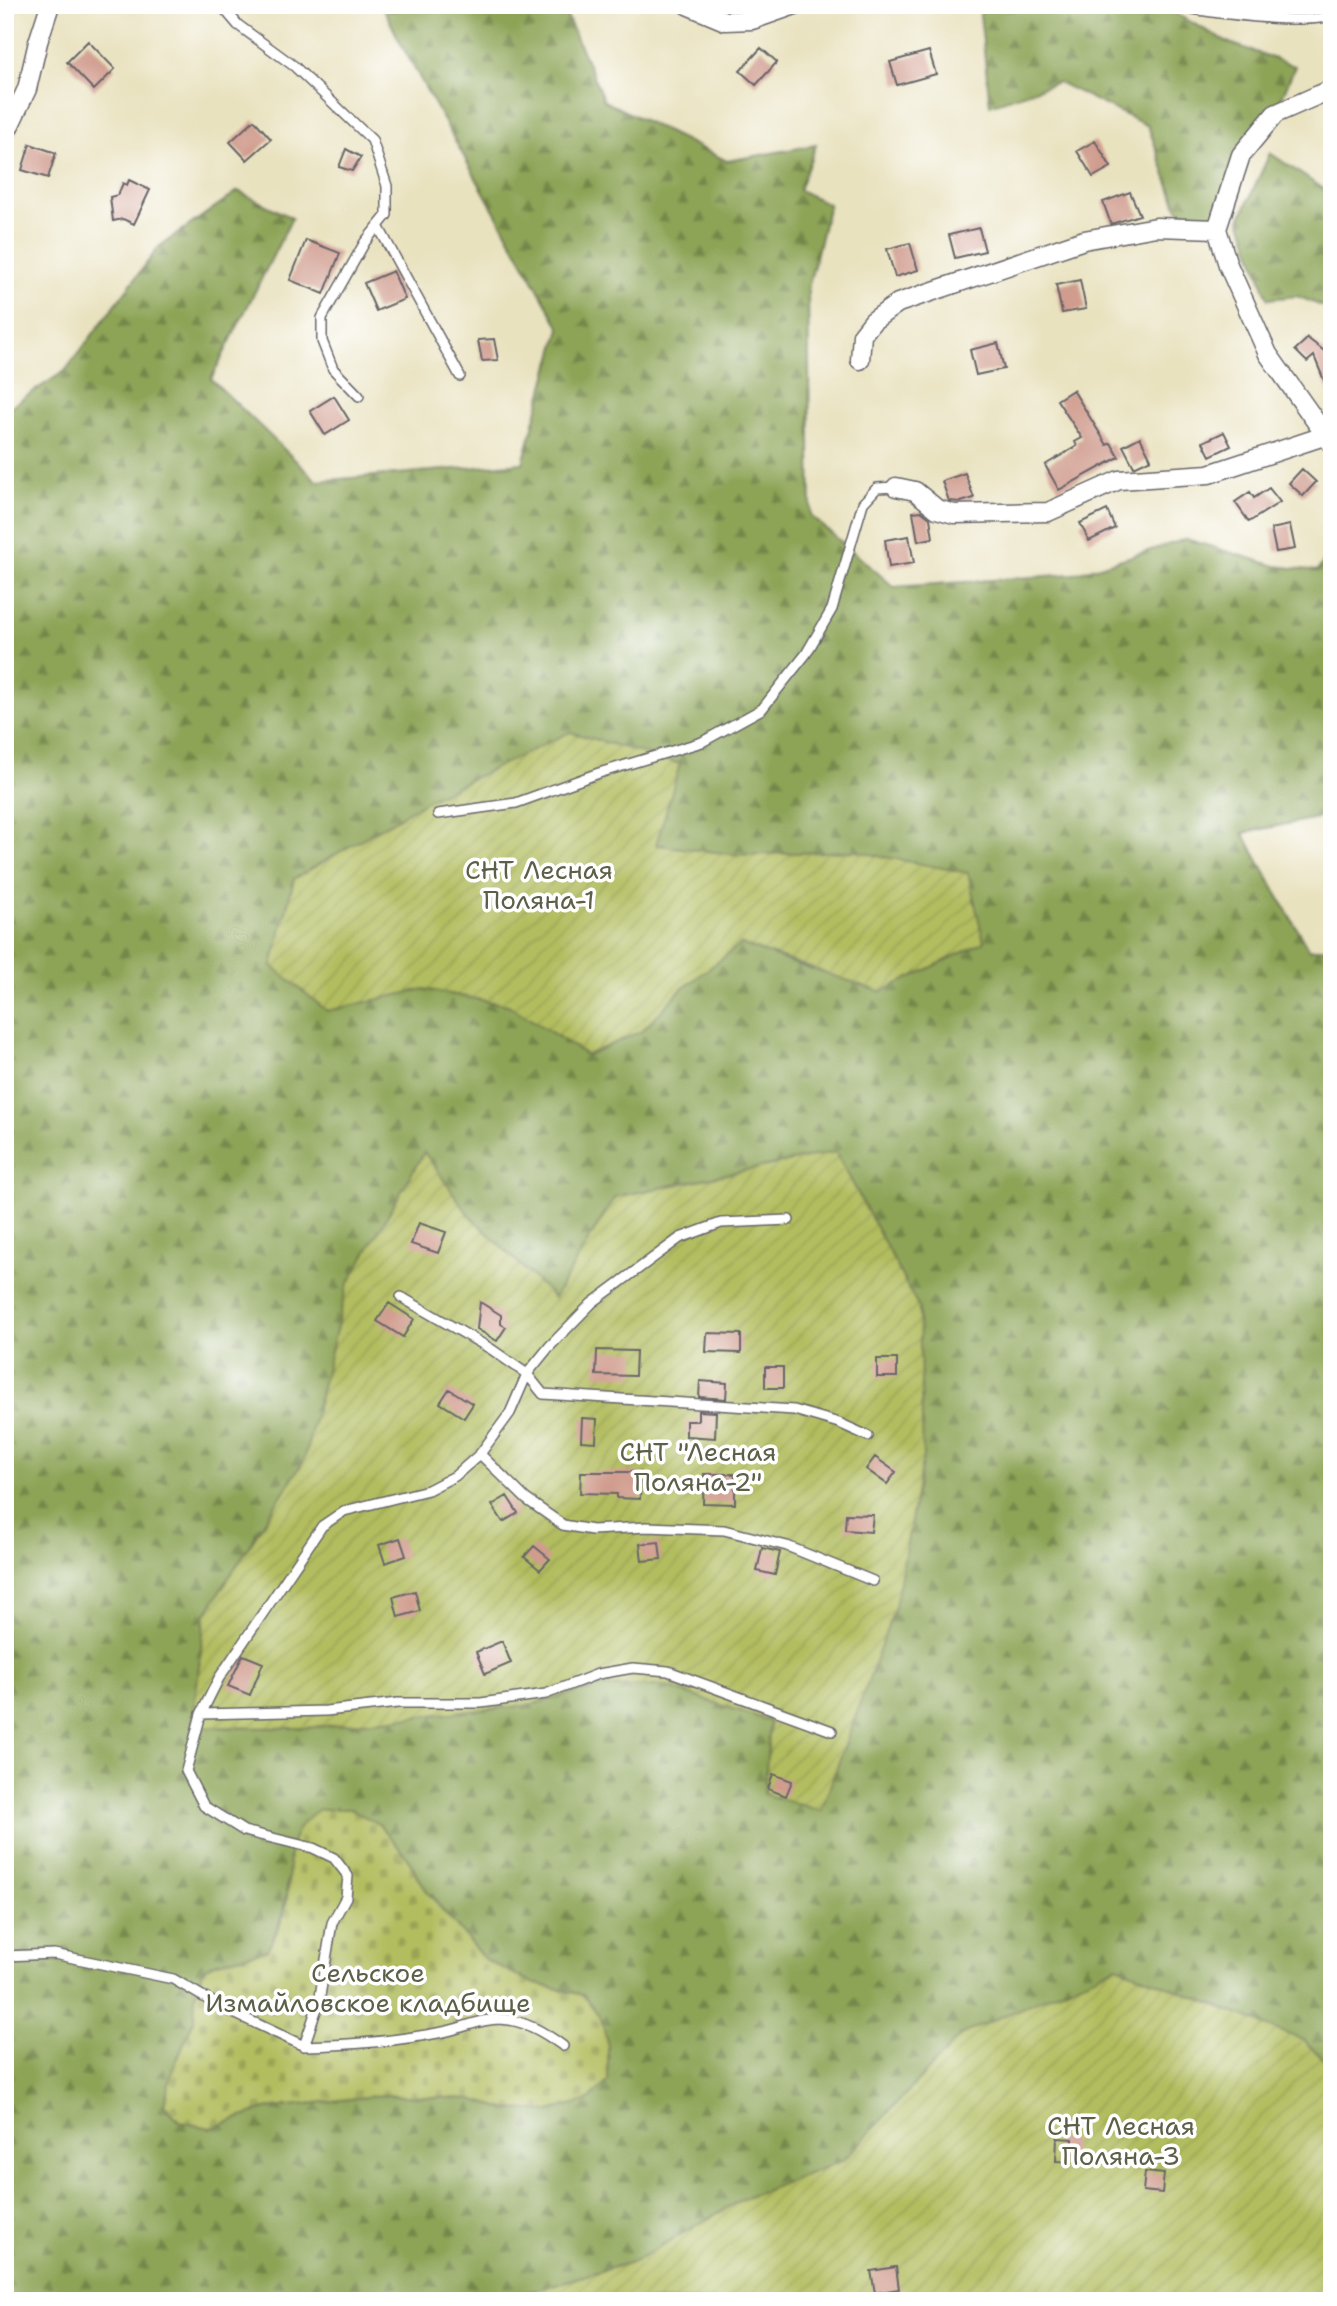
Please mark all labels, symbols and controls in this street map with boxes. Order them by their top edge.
park label: СНТ Лесная Поляна-1 [465,852,613,917]
park label: СНТ "Лесная Поляна-2" [619,1434,777,1499]
park label: Сельское Измайловское кладбище [205,1955,531,2020]
park label: СНТ Лесная Поляна-3 [1047,2108,1195,2173]

